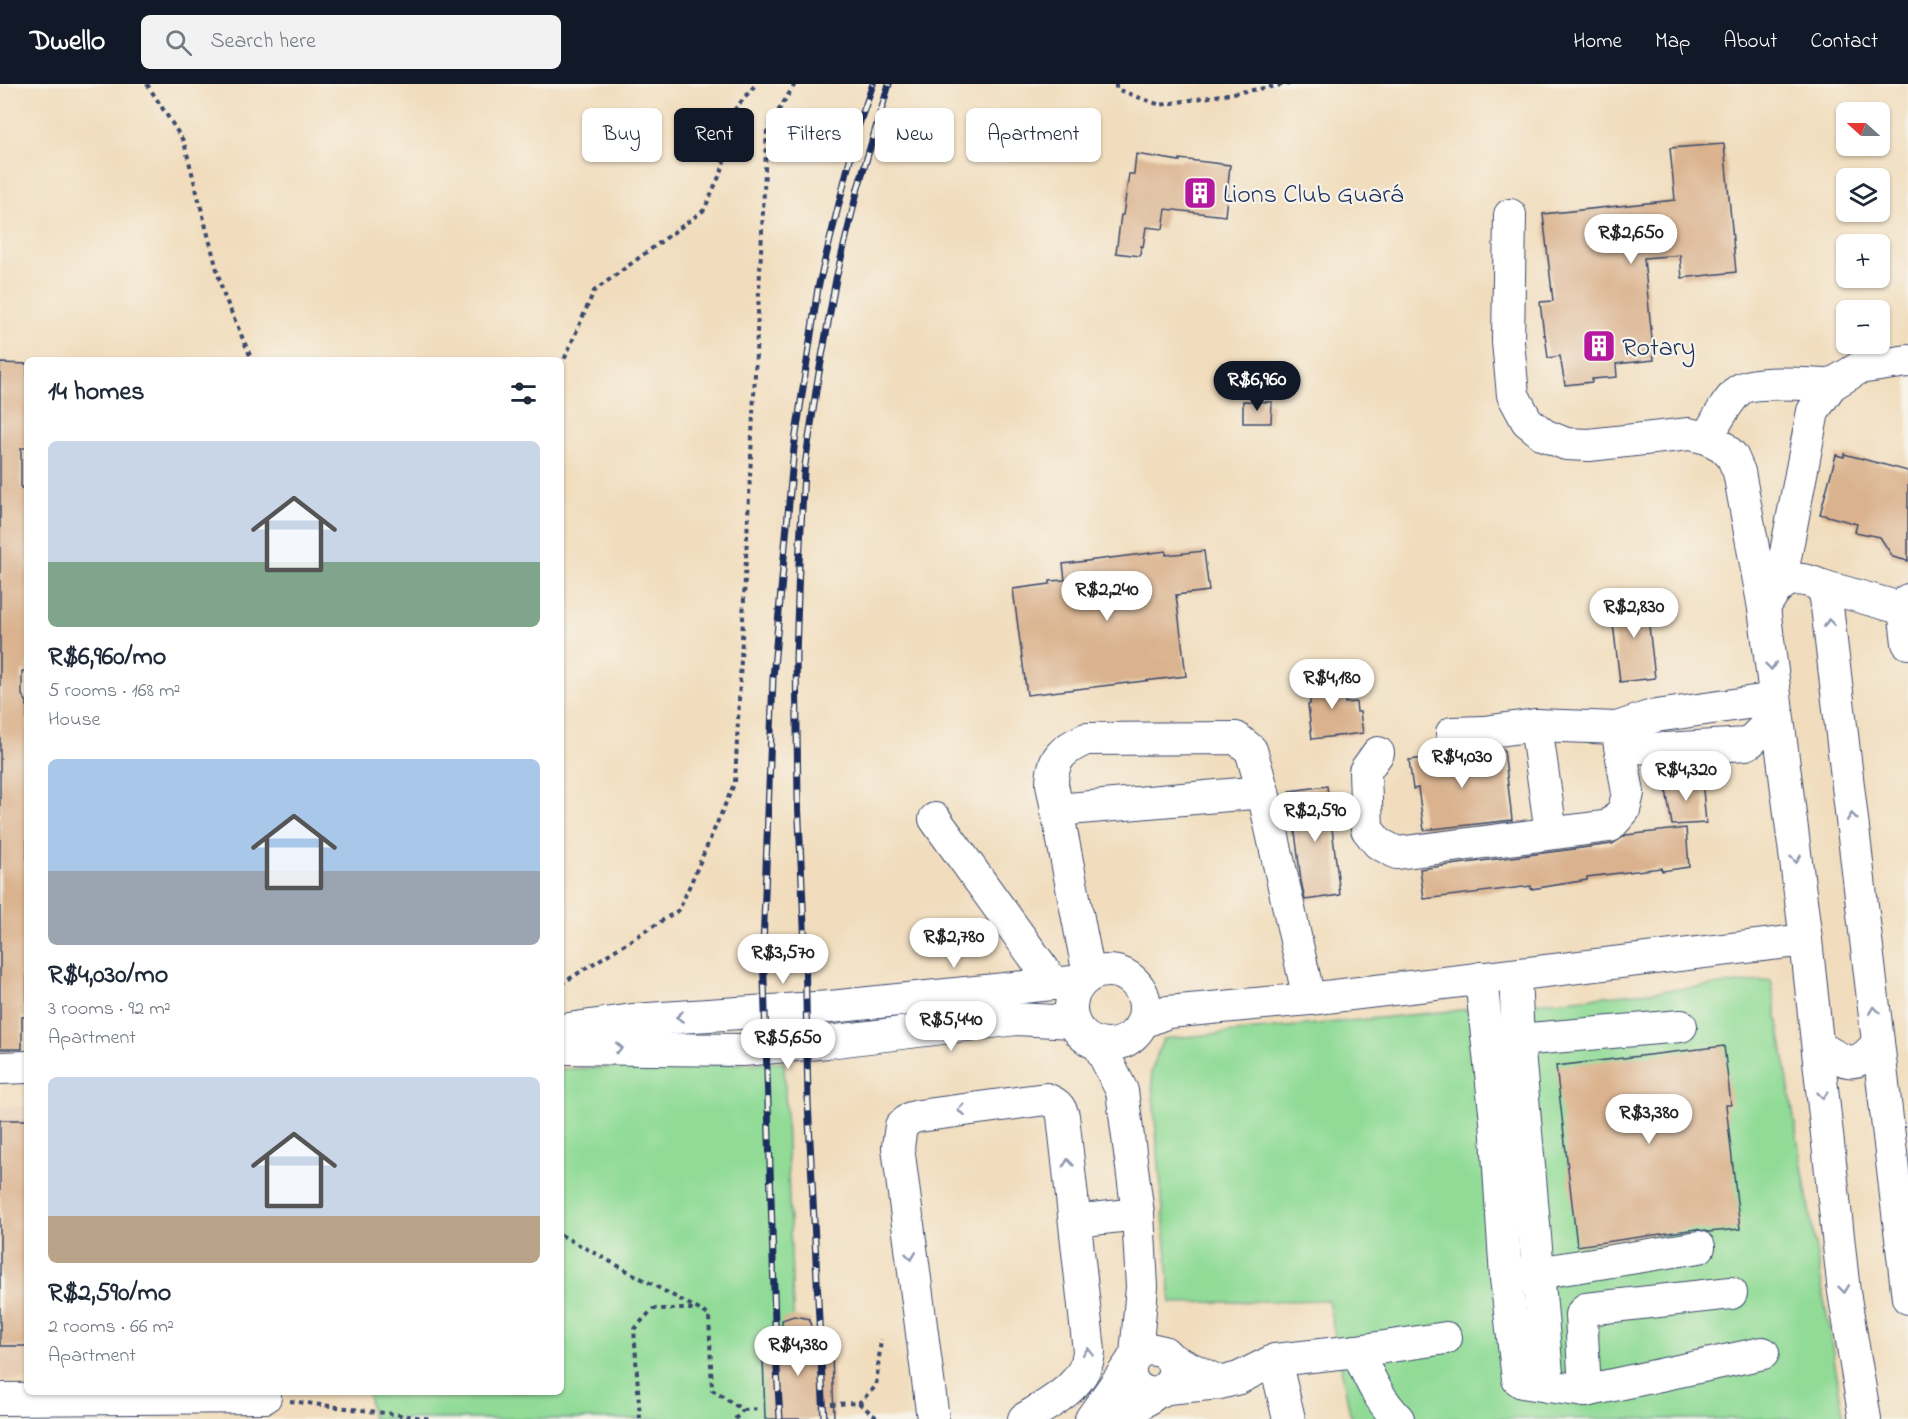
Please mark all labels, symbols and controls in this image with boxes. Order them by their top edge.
search box [141,15,561,69]
text: Dwello [30,22,105,63]
icon: search [162,26,195,59]
text: Search here [210,26,316,58]
text: Home [1573,27,1622,57]
text: Map [1655,27,1690,57]
text: About [1723,27,1777,57]
text: Contact [1810,27,1878,57]
north arrow [1836,102,1890,156]
map controls [1836,102,1890,354]
chip: Buy [582,108,662,162]
chip: Rent [674,108,754,162]
chip: Filters [766,108,863,162]
chip: New [875,108,954,162]
chip: Apartment [966,108,1101,162]
button: layers [1836,168,1890,222]
building icon: Lions Club Guará [1182,175,1218,211]
place label: Lions Club Guará [1223,177,1403,215]
pin: R$2,650 [1576,214,1686,265]
text: R$2,650 [1598,219,1664,248]
button: + [1836,234,1890,288]
button: − [1836,300,1890,354]
building icon: Rotary [1581,328,1617,364]
place label: Rotary [1622,330,1695,368]
pin: R$6,960 [1202,361,1312,412]
text: R$6,960 [1228,366,1286,395]
text: 14 homes [48,374,144,412]
icon: filters [507,377,540,410]
icon: home [240,480,348,588]
pin: R$2,240 [1052,571,1162,622]
text: R$2,240 [1075,576,1139,605]
pin: R$2,830 [1579,588,1689,639]
text: R$2,830 [1604,593,1664,622]
one-way arrow [1824,618,1836,628]
text: R$6,960/mo [48,639,166,677]
pin: R$4,180 [1277,659,1387,710]
one-way arrow [1765,661,1777,670]
text: R$4,180 [1303,664,1361,693]
text: 5 rooms · 168 m² [48,677,181,706]
text: House [48,706,101,735]
pin: R$4,030 [1407,738,1517,789]
text: R$4,030 [1432,743,1492,772]
pin: R$4,320 [1631,751,1741,802]
text: R$4,320 [1655,756,1717,785]
pin: R$2,590 [1260,792,1370,843]
text: R$2,590 [1284,797,1346,826]
icon: home [240,798,348,906]
one-way arrow [1846,812,1859,821]
one-way arrow [1789,855,1802,864]
pin: R$2,780 [899,918,1009,969]
text: R$2,780 [924,923,984,952]
pin: R$3,570 [728,934,838,985]
text: R$3,570 [751,939,815,968]
text: R$4,030/mo [48,957,168,995]
text: 3 rooms · 92 m² [48,995,171,1024]
pin: R$5,440 [896,1001,1006,1052]
text: R$5,440 [919,1006,983,1035]
one-way arrow [1868,1006,1881,1015]
one-way arrow [676,1010,685,1023]
pin: R$5,650 [733,1019,843,1070]
text: Apartment [48,1024,136,1053]
text: R$5,650 [755,1024,821,1053]
one-way arrow [615,1042,624,1054]
one-way arrow [1816,1090,1829,1099]
pin: R$3,380 [1594,1094,1704,1145]
text: R$3,380 [1619,1099,1679,1128]
one-way arrow [956,1104,966,1116]
icon: home [240,1116,348,1224]
one-way arrow [1062,1159,1075,1168]
one-way arrow [905,1252,917,1261]
text: R$2,590/mo [48,1275,171,1313]
one-way arrow [1837,1284,1850,1293]
text: 2 rooms · 66 m² [48,1313,174,1342]
pin: R$4,380 [743,1326,853,1377]
text: R$4,380 [768,1331,828,1360]
text: Apartment [48,1342,136,1371]
one-way arrow [1082,1347,1094,1356]

